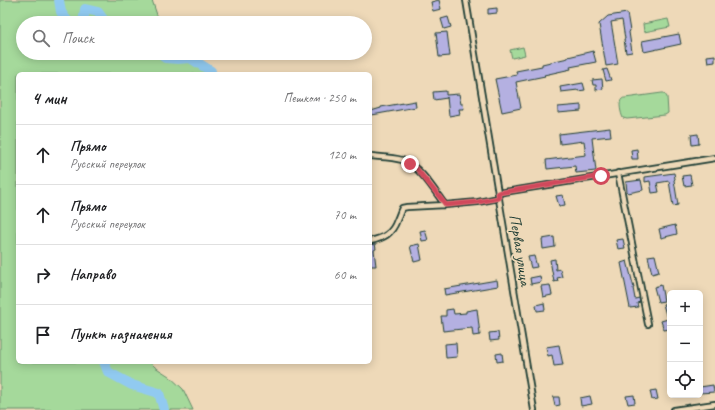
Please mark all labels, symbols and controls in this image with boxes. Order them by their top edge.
search box [16,16,372,60]
icon: search [30,27,52,49]
text: Поиск [62,29,94,48]
text: 4 мин [32,88,67,109]
text: Пешком · 250 m [283,90,356,106]
text: Прямо [70,137,106,156]
icon: ahead [32,144,54,166]
text: 120 m [328,147,356,163]
route end [401,155,419,173]
text: Русский переулок [70,156,145,172]
route start [592,167,610,185]
text: Прямо [70,197,106,216]
icon: ahead [32,204,54,226]
text: 70 m [334,207,356,223]
street label: Первая улица [504,213,536,289]
text: Русский переулок [70,216,145,232]
icon: right [32,264,54,286]
text: Направо [70,265,116,284]
text: 60 m [334,267,356,283]
map controls [667,290,703,398]
button: + [667,290,703,326]
icon: arrive [32,324,54,346]
text: Пункт назначения [70,325,172,344]
button: − [667,326,703,362]
button: locate [667,362,703,398]

